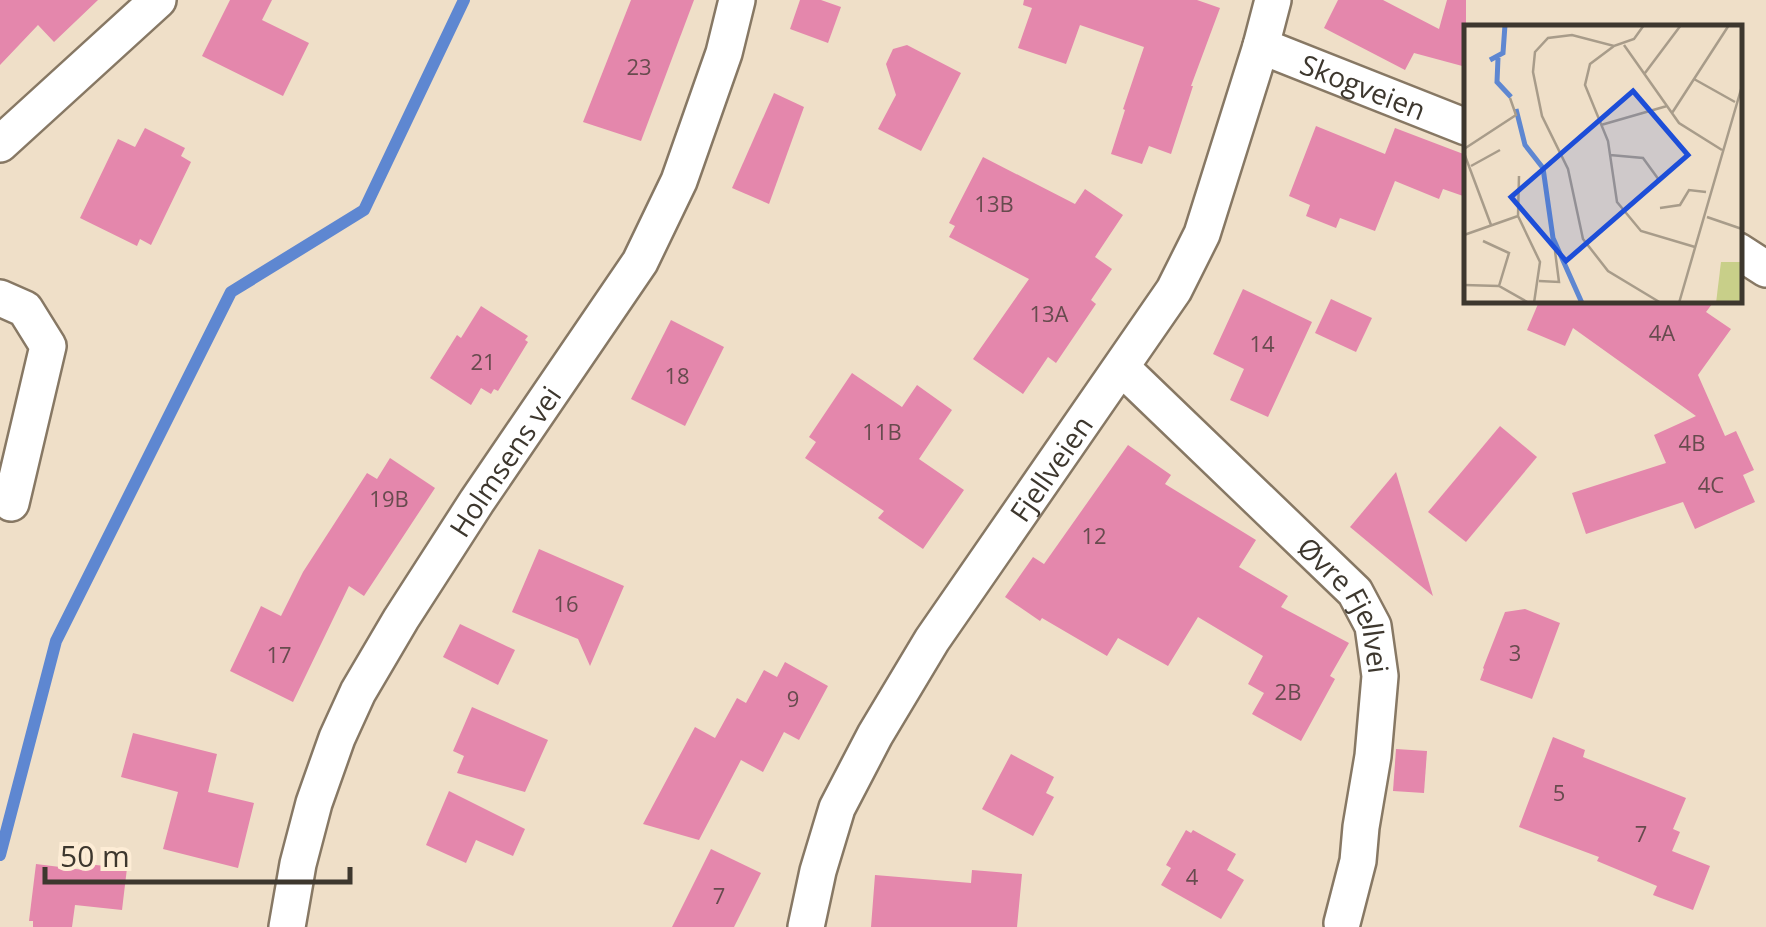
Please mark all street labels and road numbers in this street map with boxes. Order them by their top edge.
street label: Skogveien [1295,45,1432,128]
street label: Holmsens vei [440,378,569,544]
street label: Fjellveien [1001,408,1101,529]
street label: Øvre Fjellvei [1290,528,1398,676]

